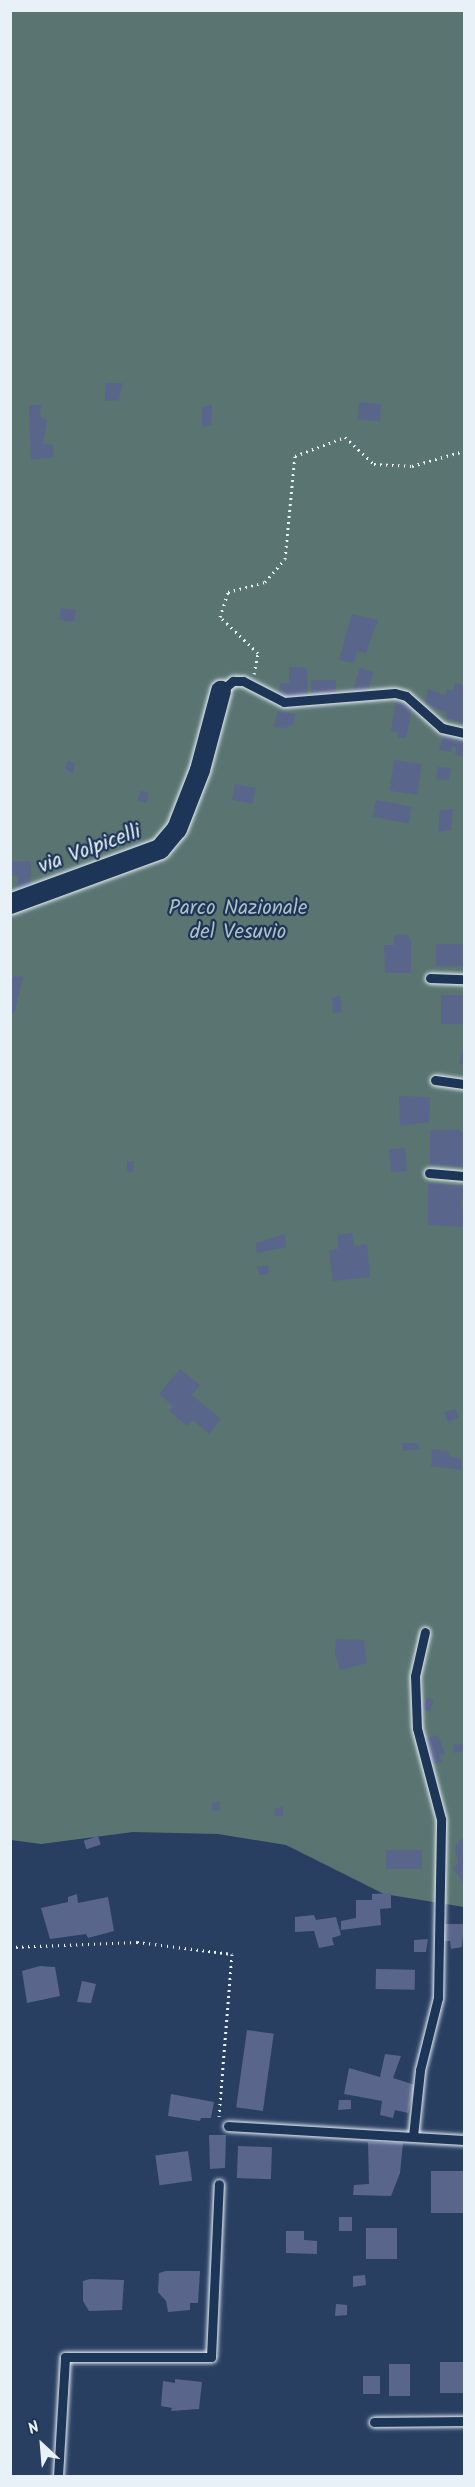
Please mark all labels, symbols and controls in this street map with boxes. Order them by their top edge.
street label: via Volpicelli [35,820,145,880]
park label: Parco Nazionale del Vesuvio [169,896,307,946]
north arrow [12,2415,72,2475]
text: N [24,2415,44,2442]

